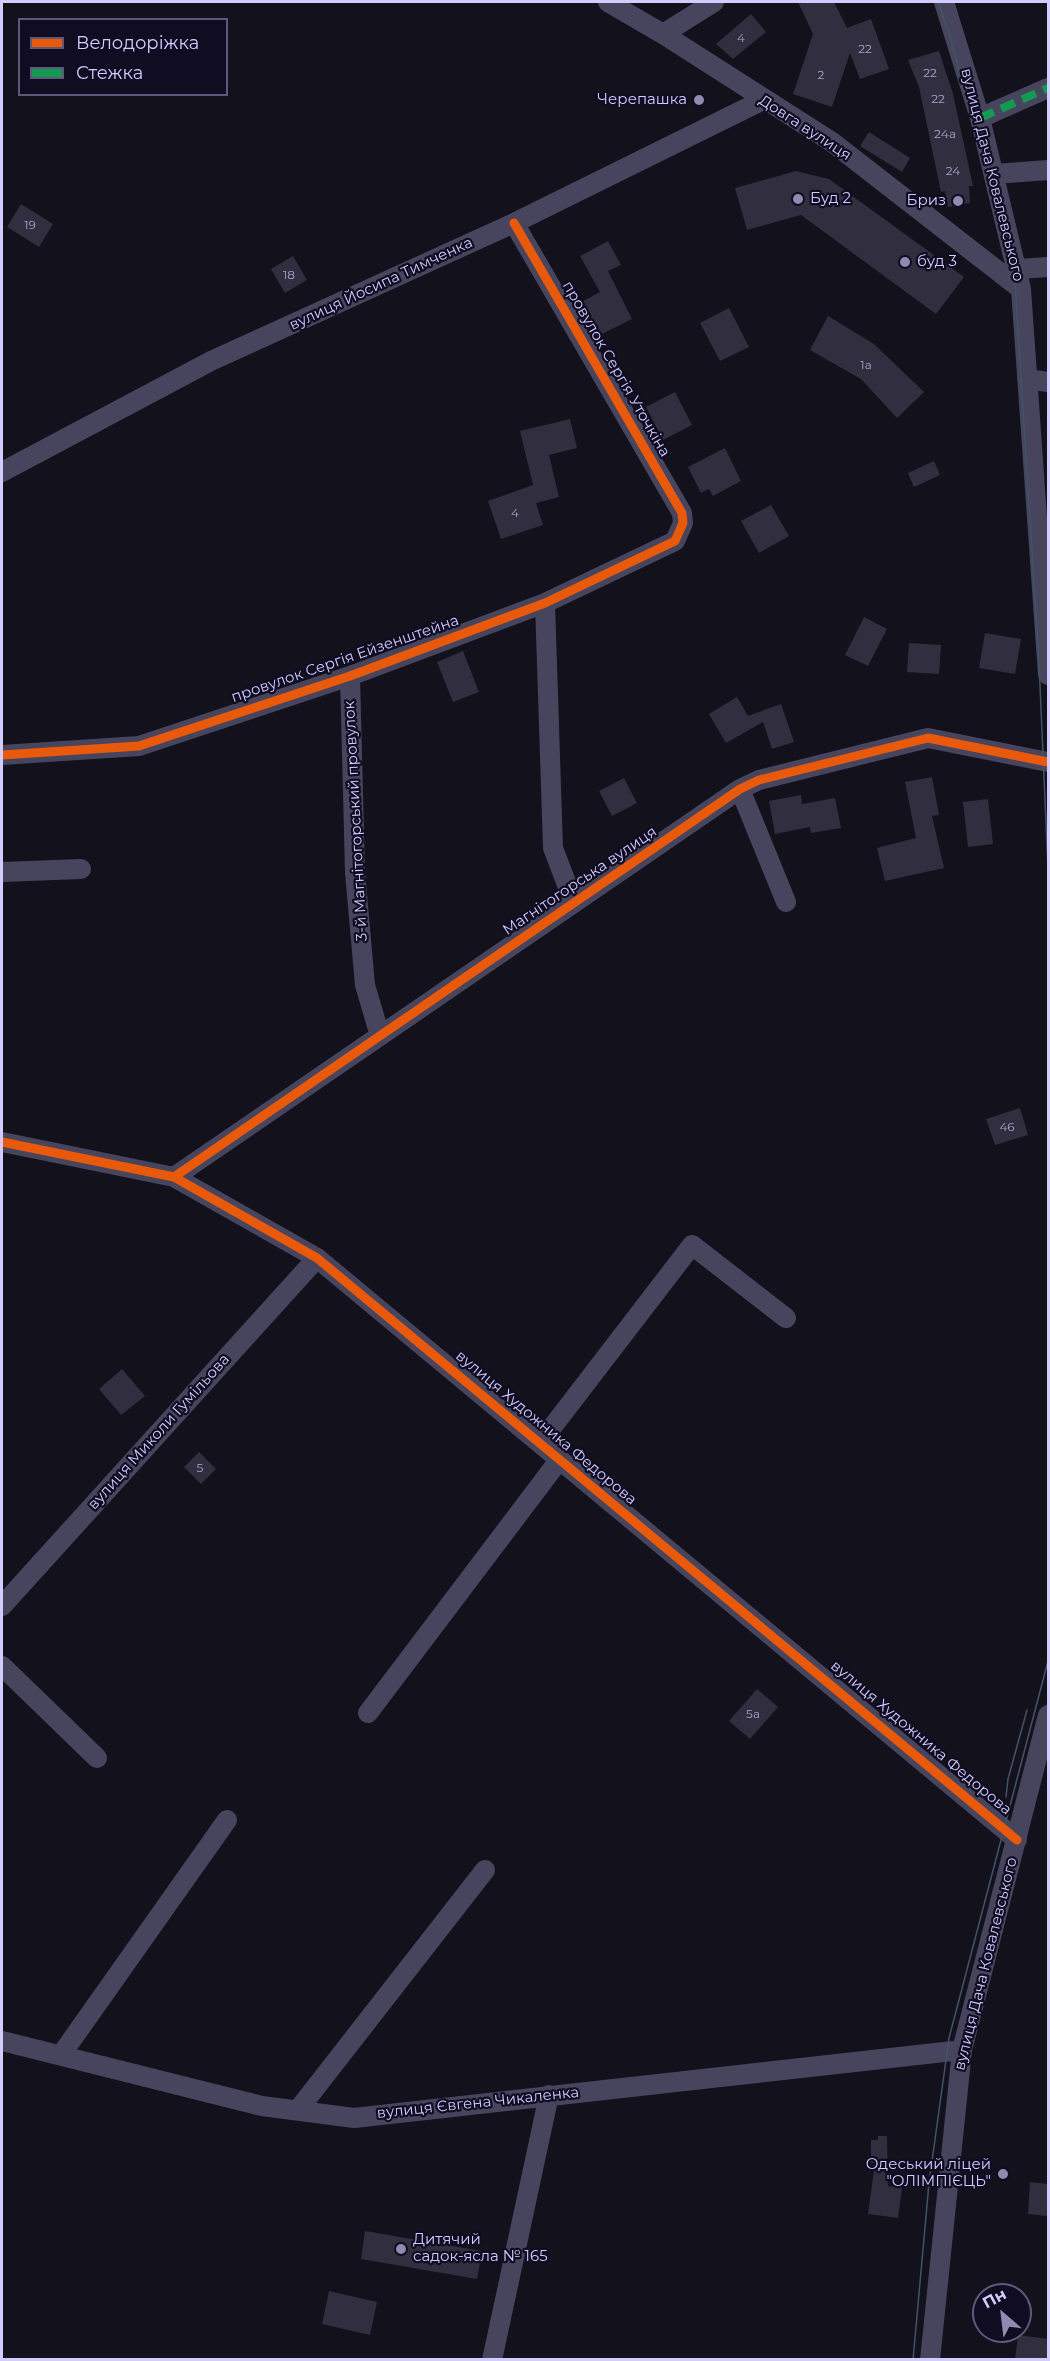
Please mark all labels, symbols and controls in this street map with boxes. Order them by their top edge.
legend [18,18,228,96]
house number: 4 [737,31,745,45]
text: Велодоріжка [76,32,199,54]
house number: 22 [858,42,872,56]
text: Стежка [76,62,143,84]
house number: 22 [923,66,937,80]
street label: вулиця Дача Ковалевського [957,67,1027,283]
house number: 2 [818,68,824,82]
place label: Черепашка [597,91,687,109]
street label: Довга вулиця [755,91,855,165]
house number: 22 [931,92,945,106]
marker: Черепашка [692,93,706,107]
house number: 24а [934,127,956,141]
house number: 24 [946,164,960,178]
place label: Буд 2 [810,190,851,208]
marker: Буд 2 [791,192,805,206]
place label: Бриз [906,192,946,210]
marker: Бриз [951,194,965,208]
house number: 19 [24,218,36,232]
street label: вулиця Йосипа Тимченка [286,234,476,334]
place label: буд 3 [917,253,957,271]
marker: буд 3 [898,255,912,269]
house number: 18 [283,268,295,282]
street label: провулок Сергія Уточкіна [558,278,674,460]
house number: 1а [860,358,872,372]
house number: 4 [511,506,519,520]
street label: провулок Сергія Ейзенштейна [229,611,461,707]
street label: 3-й Магнітогорський провулок [341,700,371,942]
street label: Магнітогорська вулиця [500,823,660,939]
house number: 46 [999,1120,1015,1134]
street label: вулиця Художника Федорова [452,1347,640,1509]
street label: вулиця Миколи Гумільова [84,1351,234,1513]
house number: 5 [197,1461,203,1475]
street label: вулиця Художника Федорова [827,1657,1015,1819]
house number: 5а [746,1707,760,1721]
street label: вулиця Дача Ковалевського [951,1856,1021,2072]
street label: вулиця Євгена Чикаленка [376,2083,580,2123]
place label: Одеський ліцей "ОЛІМПІЄЦЬ" [866,2156,991,2191]
marker: Одеський ліцей "ОЛІМПІЄЦЬ" [996,2167,1010,2181]
place label: Дитячий садок-ясла № 165 [413,2231,548,2266]
marker: Дитячий садок-ясла № 165 [394,2242,408,2256]
north arrow [972,2283,1032,2343]
text: Пн [979,2284,1009,2312]

